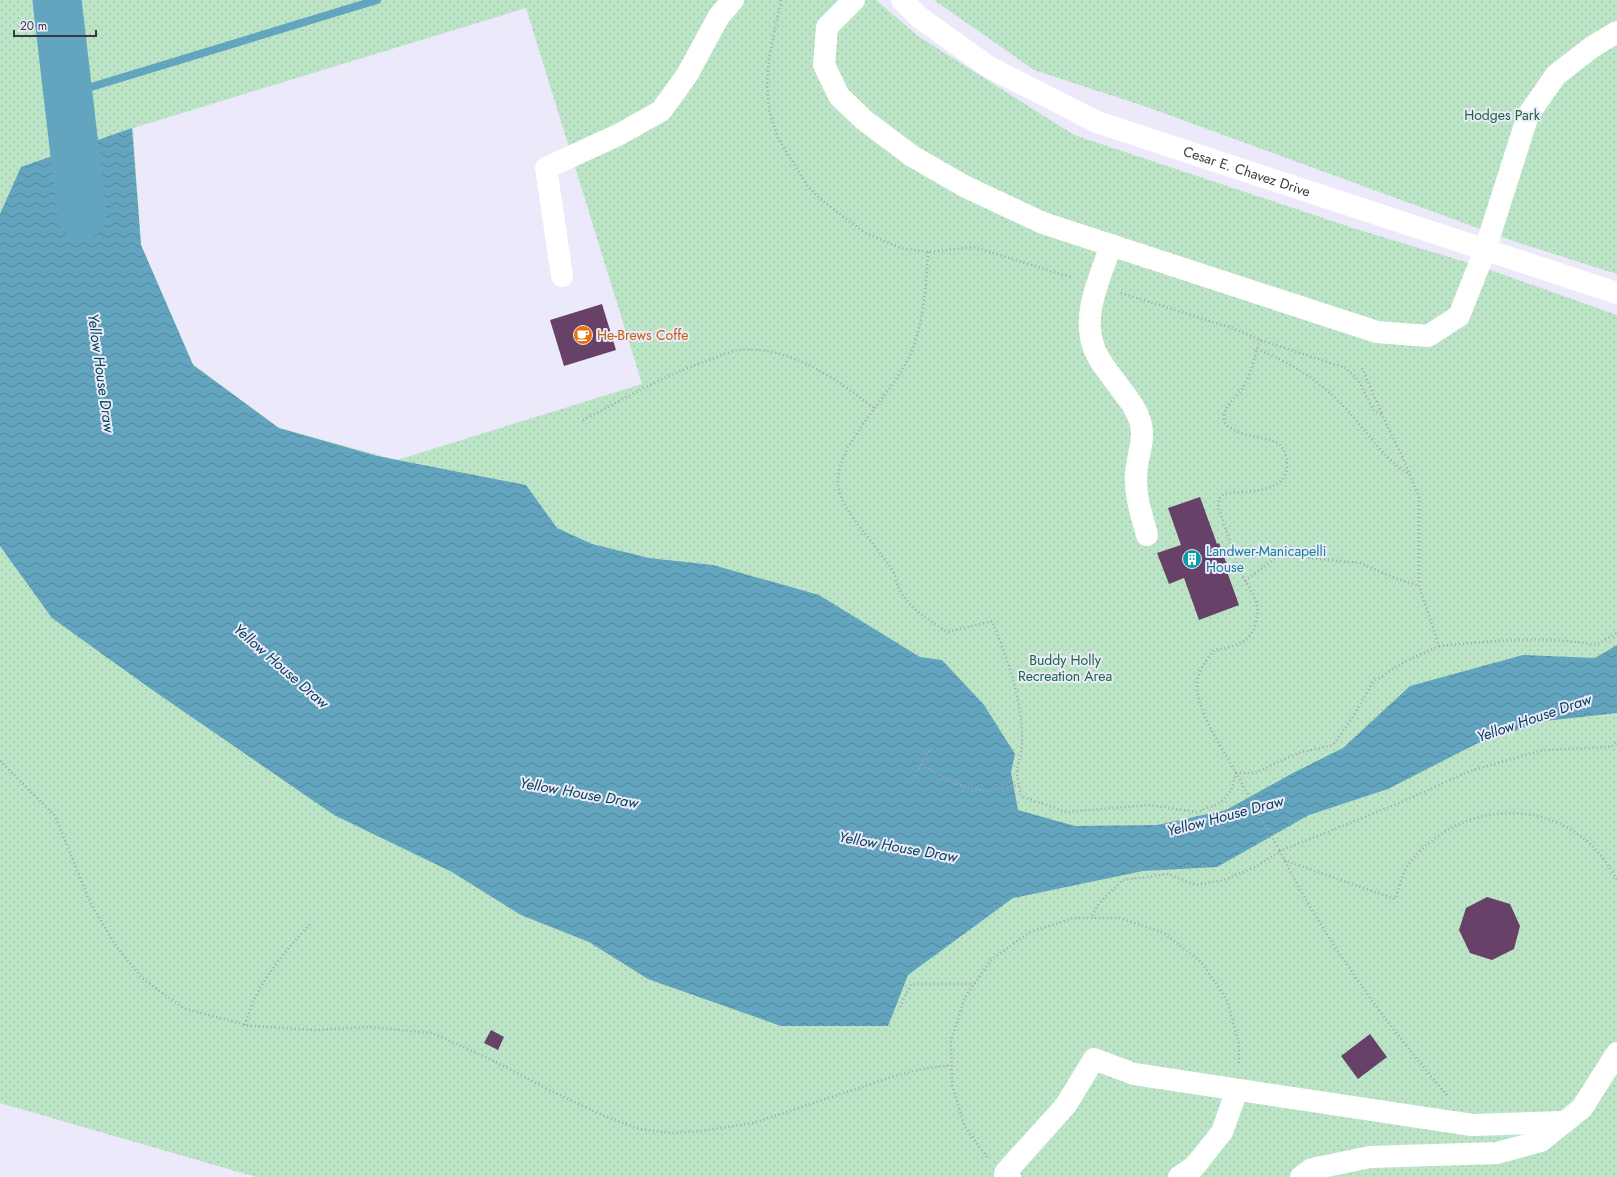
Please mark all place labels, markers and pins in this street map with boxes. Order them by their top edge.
cafe icon: He-Brews Coffe [572,324,594,346]
place label: He-Brews Coffe [597,325,688,345]
place label: Landwer-Manicapelli House [1206,541,1326,577]
building icon: Landwer-Manicapelli House [1181,548,1203,570]

